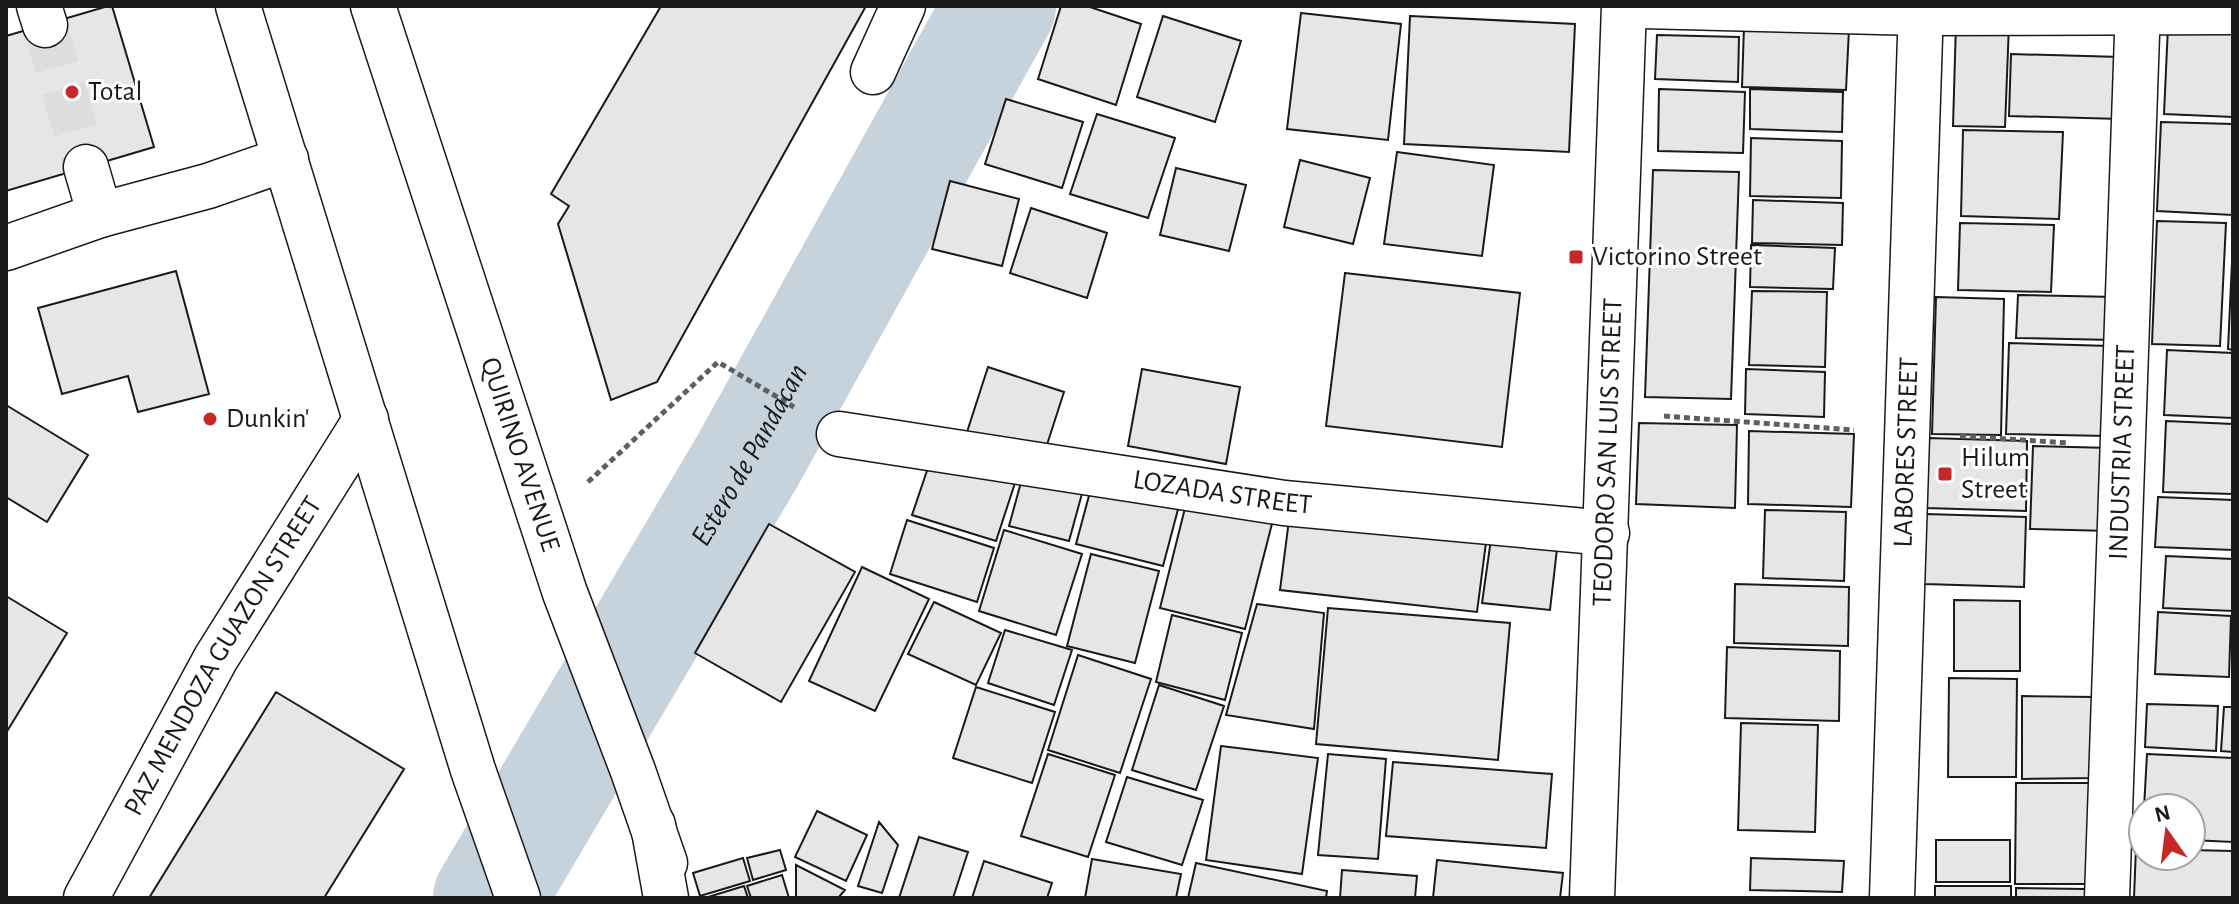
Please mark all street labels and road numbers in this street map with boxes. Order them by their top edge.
street label: TEODORO SAN LUIS STREET [1588,297,1628,607]
street label: INDUSTRIA STREET [2105,344,2140,560]
street label: QUIRINO AVENUE [475,354,564,555]
street label: LABORES STREET [1889,356,1924,548]
street label: LOZADA STREET [1131,466,1313,520]
street label: PAZ MENDOZA GUAZON STREET [119,492,327,820]

